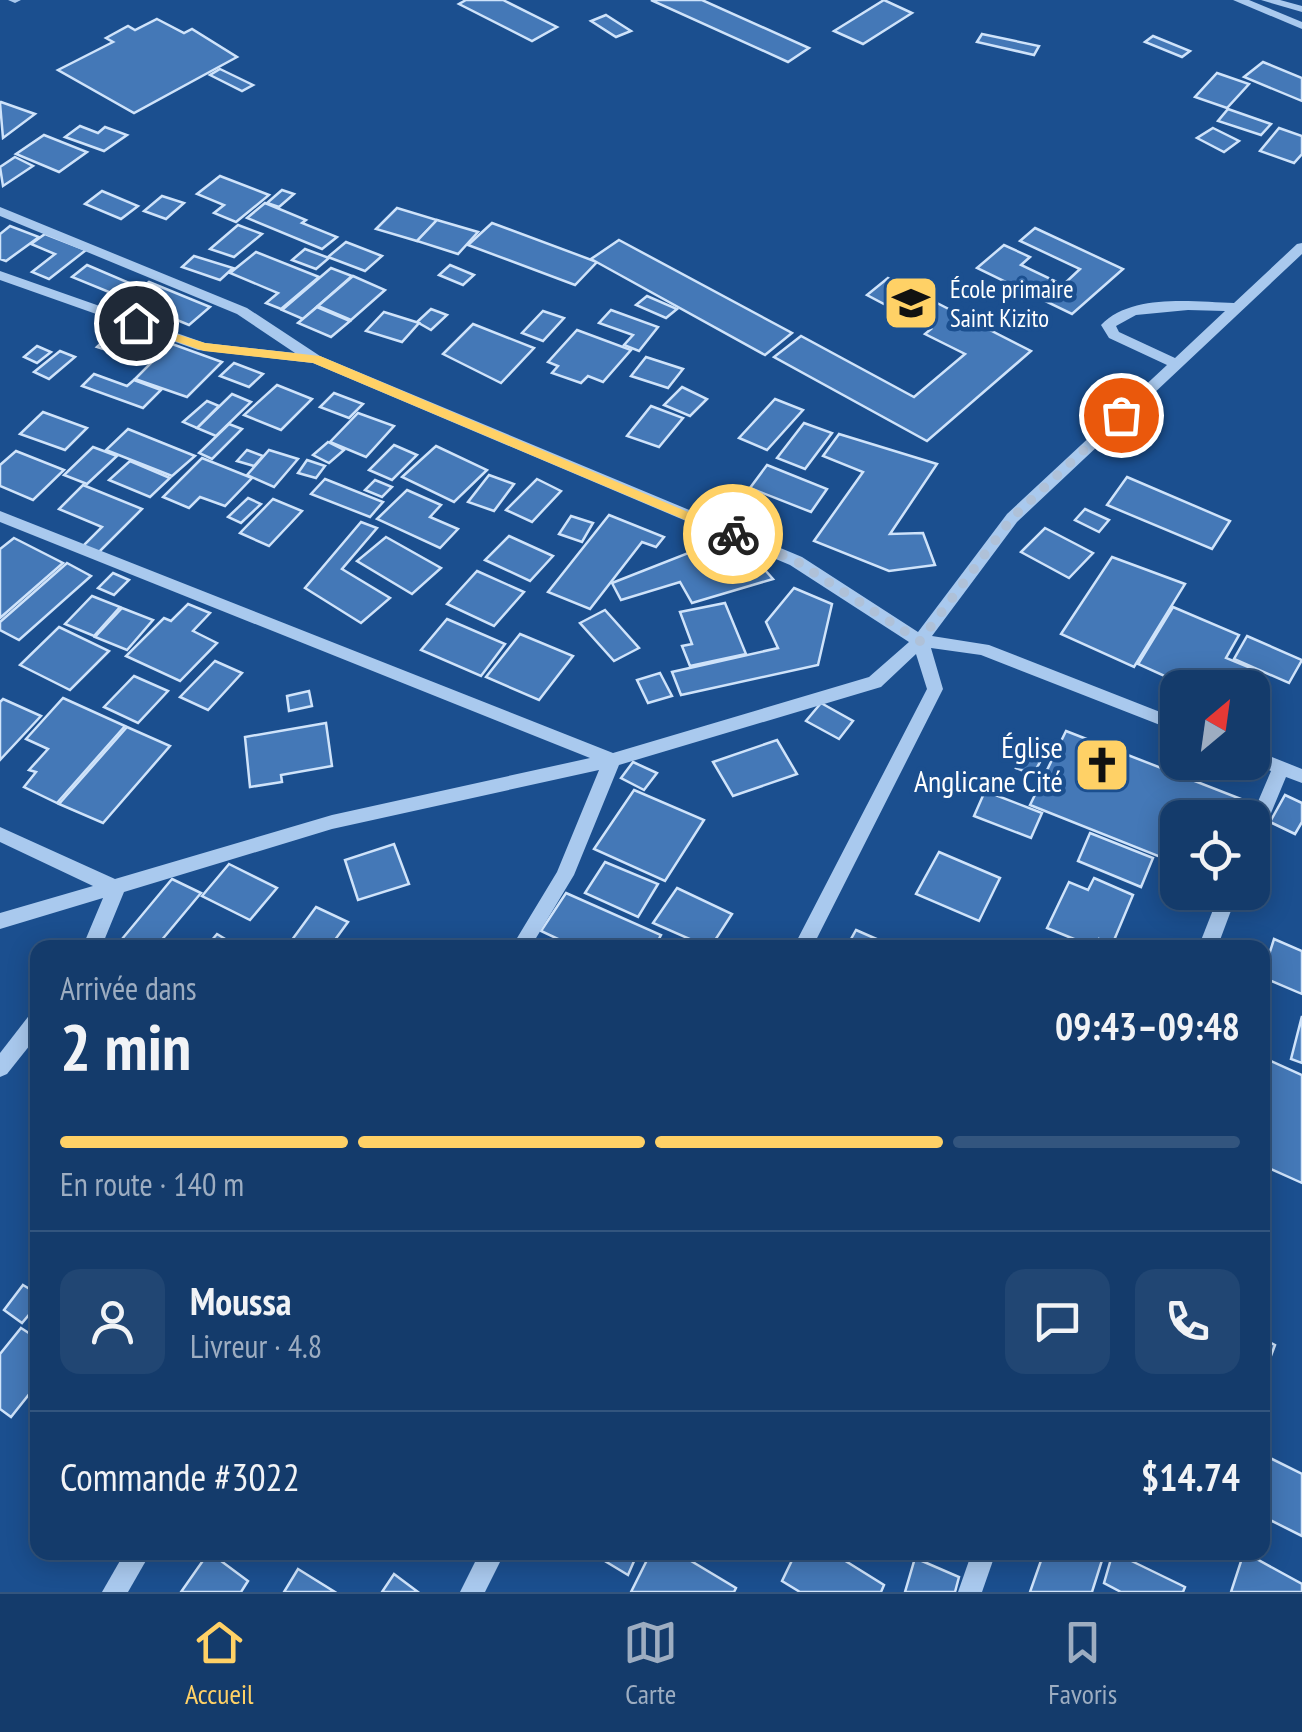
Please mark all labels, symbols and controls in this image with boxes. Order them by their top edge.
school or university icon: École primaire Saint Kizito [881,273,941,333]
place label: École primaire Saint Kizito [950,273,1073,334]
pin [94,281,179,366]
icon: home [109,296,164,351]
pin [1079,373,1164,458]
icon: bag [1094,388,1149,443]
courier [683,484,783,584]
icon: bike [706,507,761,562]
north arrow [1160,670,1270,780]
map controls [1160,670,1270,910]
place label: Église Anglicane Cité [914,727,1063,800]
church icon: Église Anglicane Cité [1072,735,1132,795]
button: locate [1160,800,1270,910]
text: Arrivée dans [60,967,197,1009]
text: 09:43–09:48 [1055,1001,1240,1050]
text: 2 min [60,1004,191,1088]
text: En route · 140 m [60,1163,244,1205]
button: person [60,1269,165,1374]
button: chat [1005,1269,1110,1374]
button: phone [1135,1269,1240,1374]
text: Moussa [190,1276,291,1325]
text: Livreur · 4.8 [190,1325,322,1367]
text: Commande #3022 [60,1452,300,1501]
text: $14.74 [1141,1452,1240,1501]
tab: Accueil [185,1615,254,1712]
tab: Carte [623,1615,678,1712]
tab: Favoris [1048,1615,1117,1712]

